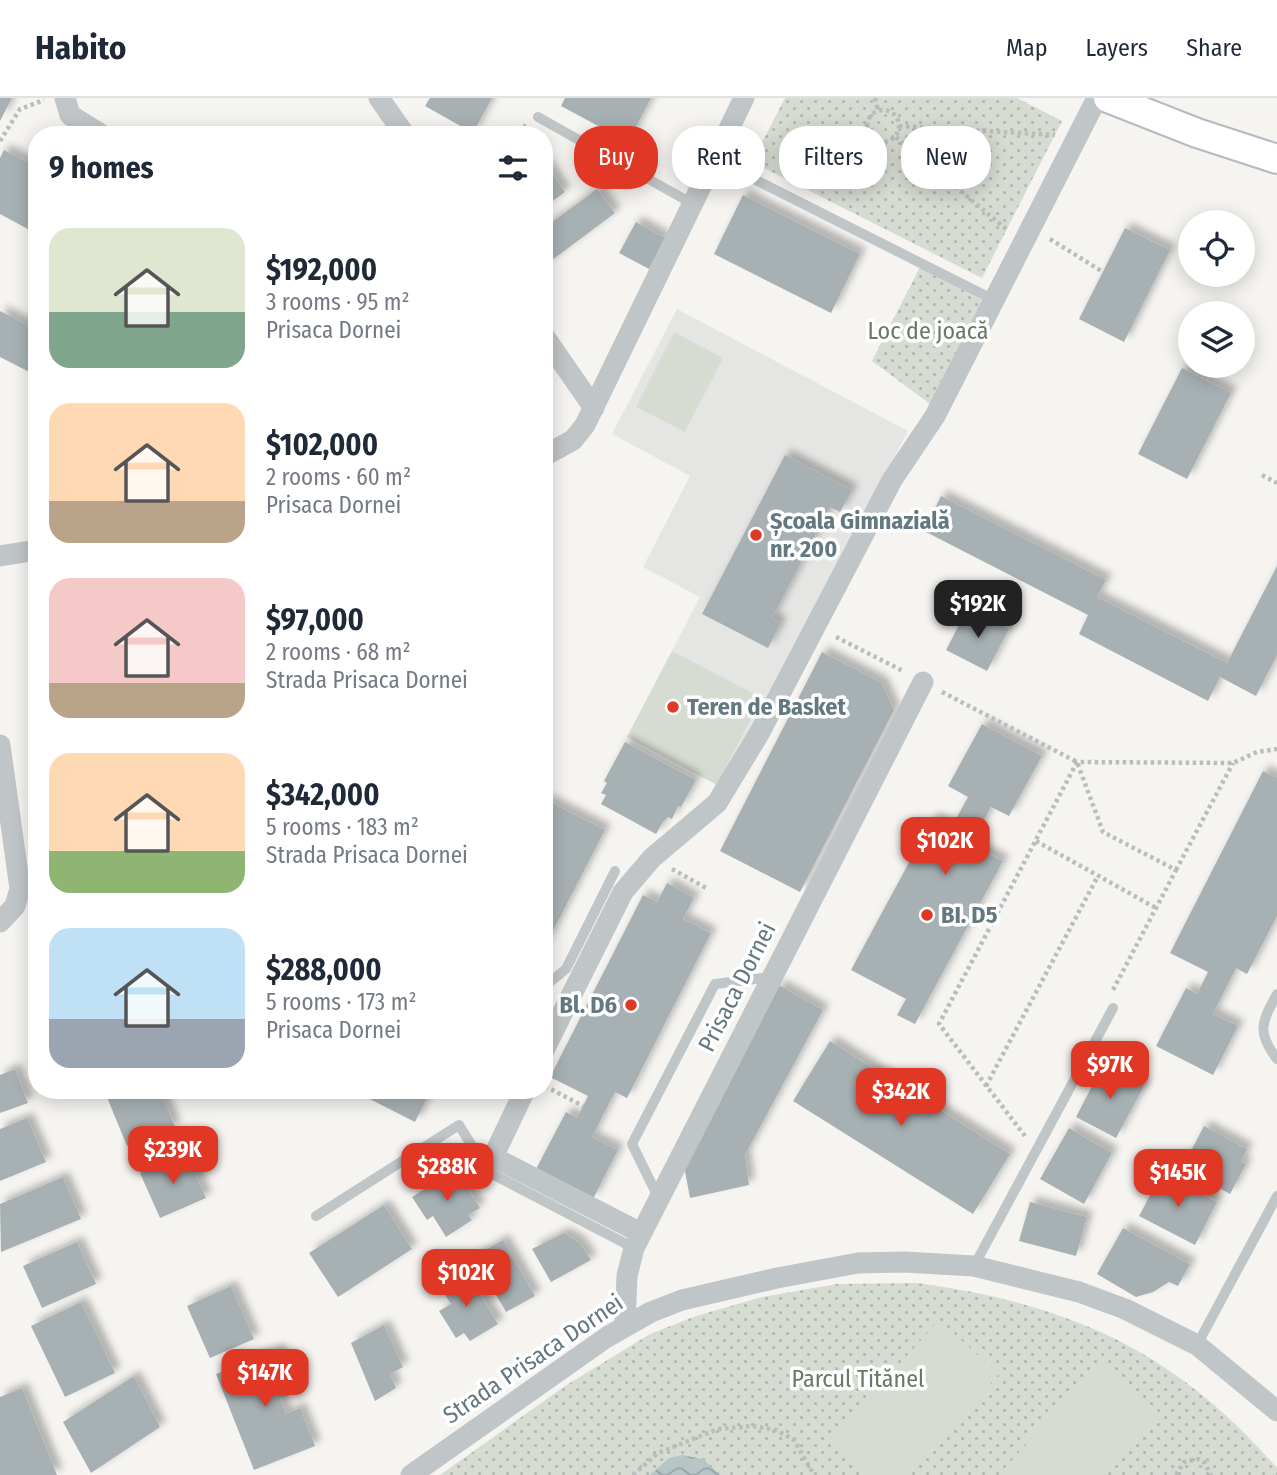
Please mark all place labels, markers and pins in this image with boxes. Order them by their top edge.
place label: Școala Gimnazială nr. 200 [770,507,950,563]
marker: Școala Gimnazială nr. 200 [748,527,764,543]
pin: $192K [929,580,1027,640]
place label: Teren de Basket [687,693,847,721]
marker: Teren de Basket [665,699,681,715]
pin: $102K [896,818,994,877]
place label: BI. D5 [941,901,998,929]
marker: BI. D5 [919,907,935,923]
place label: Bl. D6 [560,991,617,1019]
marker: Bl. D6 [623,997,639,1013]
pin: $97K [1069,1042,1151,1101]
pin: $342K [852,1068,950,1128]
pin: $239K [124,1126,222,1186]
pin: $288K [398,1144,496,1203]
pin: $145K [1129,1150,1227,1209]
pin: $102K [417,1250,515,1309]
pin: $147K [216,1350,314,1409]

